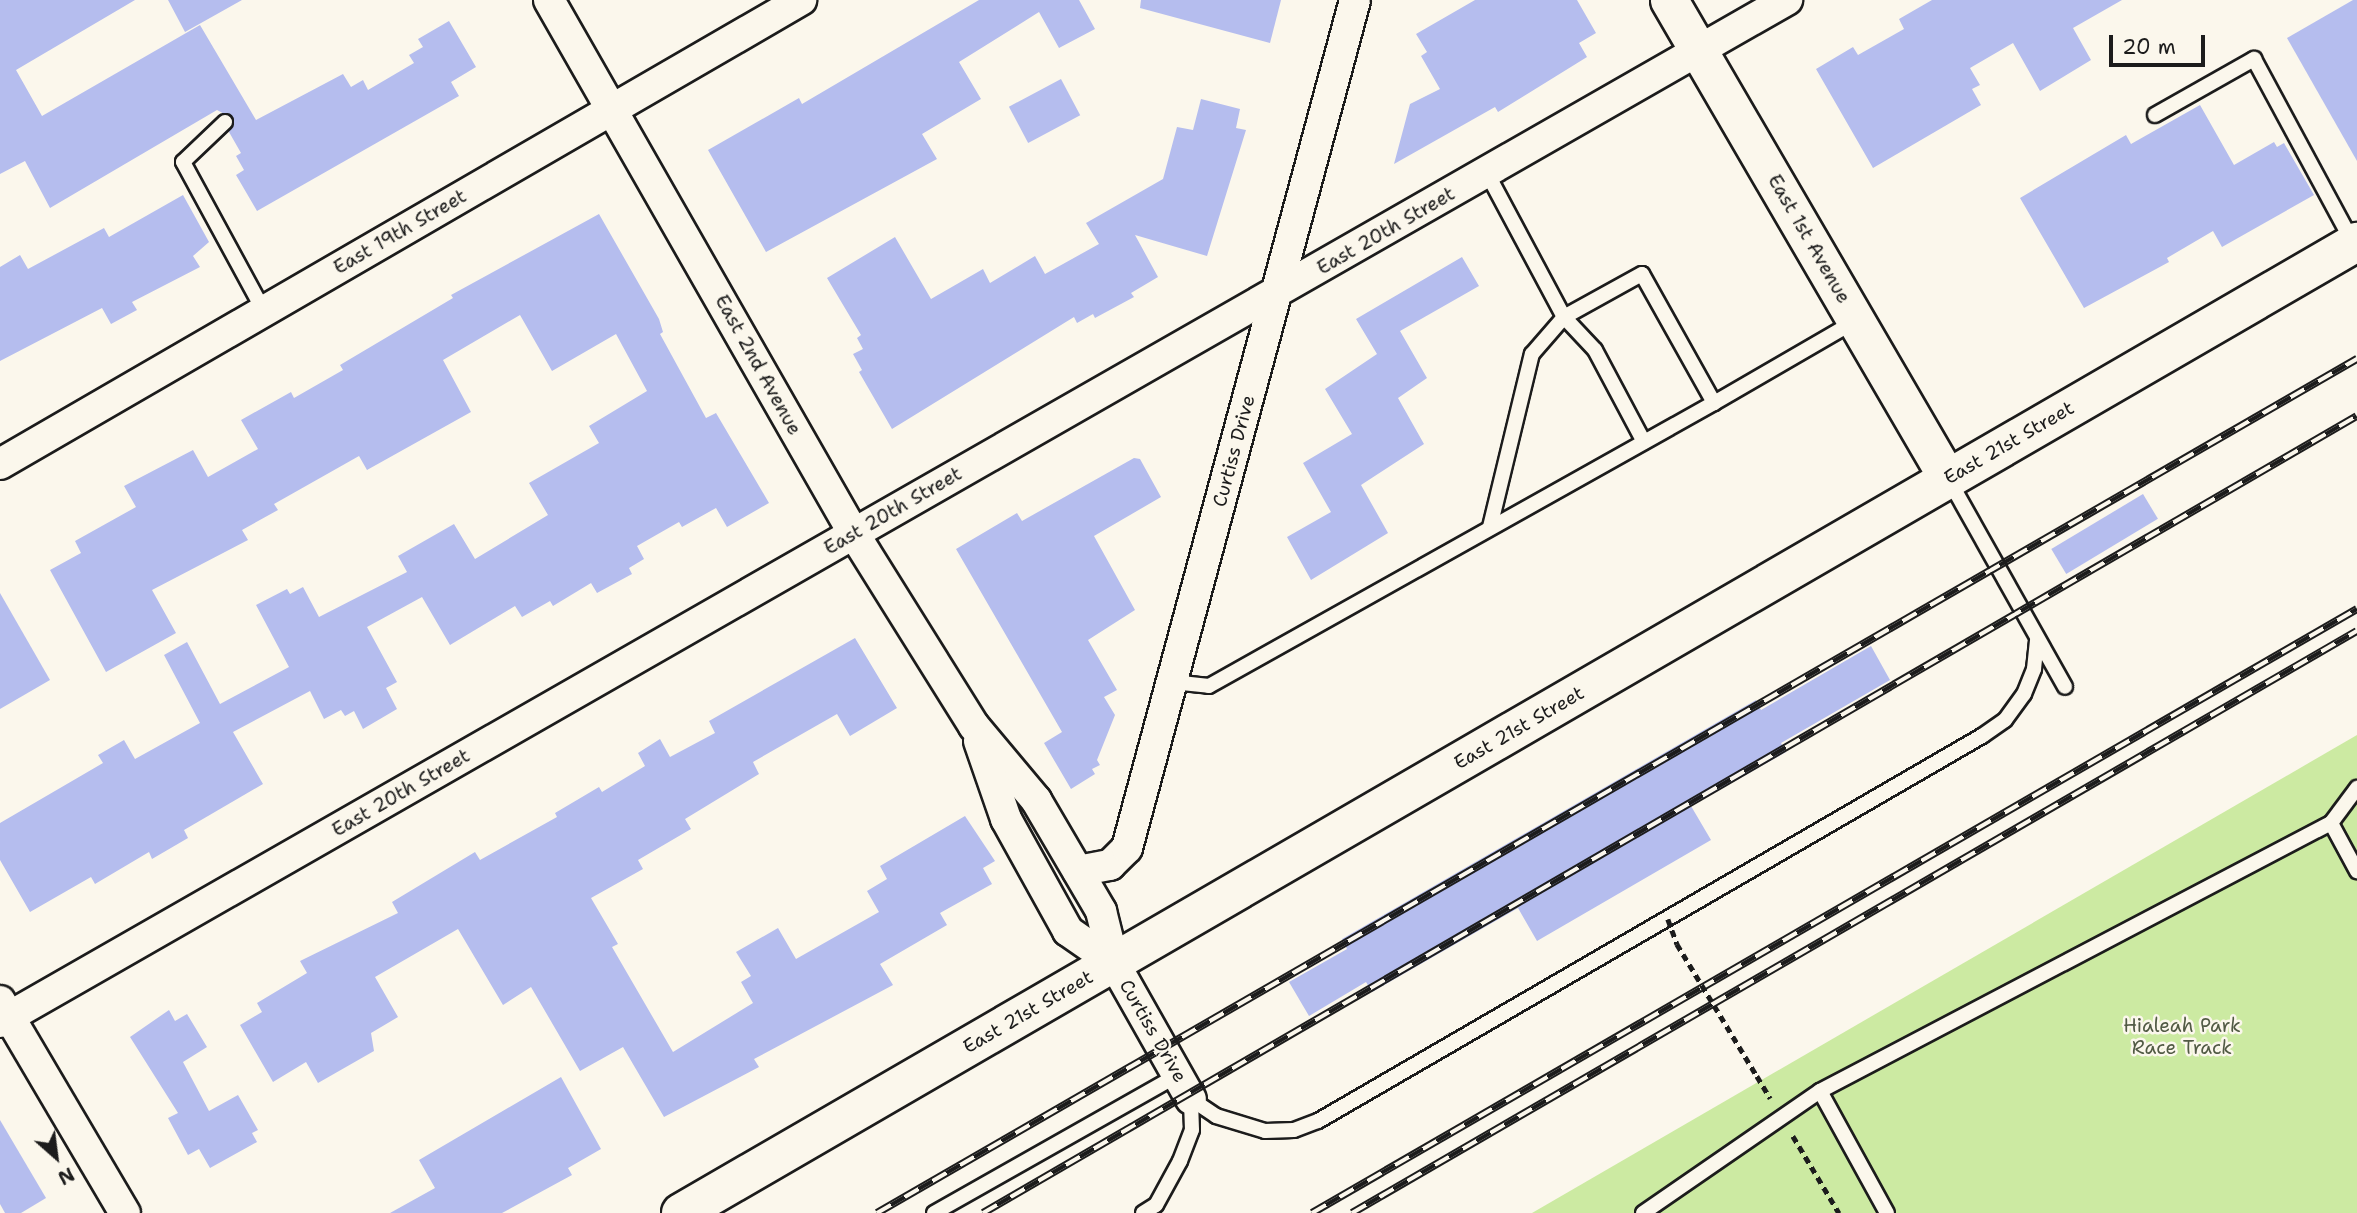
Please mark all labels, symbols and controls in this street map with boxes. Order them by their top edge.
scale bar [2112,21,2208,65]
text: 20 m [2122,33,2176,61]
street label: East 1st Avenue [1763,170,1855,308]
street label: East 20th Street [1313,182,1459,280]
street label: East 19th Street [330,185,470,279]
street label: East 2nd Avenue [710,291,806,439]
street label: Curtiss Drive [1208,393,1260,509]
street label: East 21st Street [1940,397,2078,489]
street label: East 20th Street [820,462,966,560]
street label: East 21st Street [1450,682,1588,774]
street label: East 20th Street [328,744,474,842]
street label: East 21st Street [959,966,1097,1058]
street label: Curtiss Drive [1114,976,1192,1086]
park label: Hialeah Park Race Track [2123,1015,2241,1059]
north arrow [21,1122,91,1192]
text: N [54,1161,79,1191]

